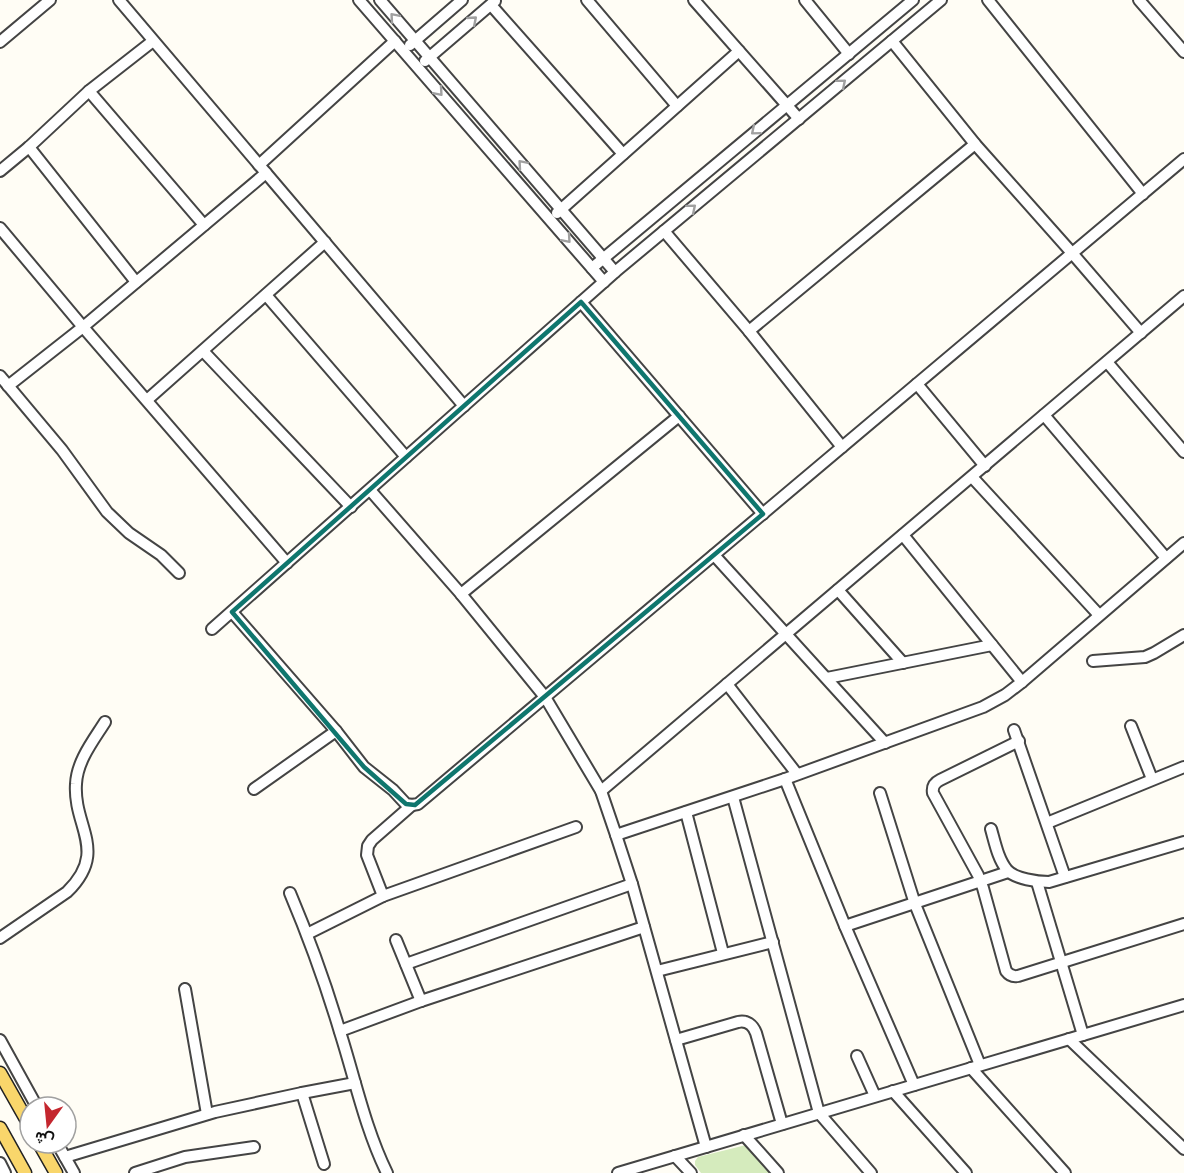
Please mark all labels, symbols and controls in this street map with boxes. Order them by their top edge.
one-way arrow [390,13,401,24]
one-way arrow [466,16,477,27]
one-way arrow [835,79,846,90]
one-way arrow [432,85,443,96]
one-way arrow [751,124,762,135]
one-way arrow [518,160,529,171]
one-way arrow [685,204,696,215]
one-way arrow [560,232,571,243]
north arrow [18,1095,78,1155]
text: ش [32,1126,56,1153]

